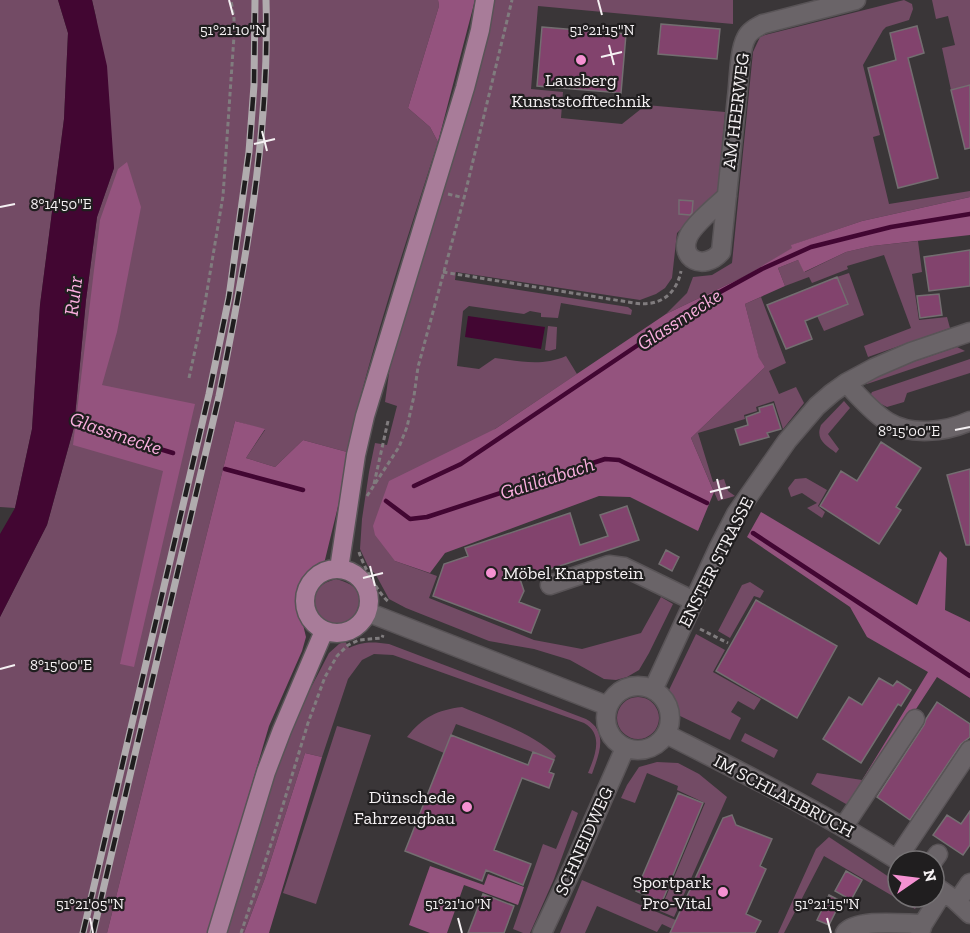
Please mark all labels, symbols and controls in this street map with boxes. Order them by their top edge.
text: 51°21'10"N [200,21,266,39]
text: 51°21'15"N [569,21,635,39]
street label: AM HEERWEG [718,52,754,170]
marker: Lausberg Kunststofftechnik [574,53,588,67]
place label: Lausberg Kunststofftechnik [511,69,651,112]
text: 8°14'50"E [30,195,92,213]
water label: Ruhr [59,275,87,317]
water label: Glassmecke [632,283,726,355]
water label: Glassmecke [67,406,165,460]
text: 8°15'00"E [878,422,940,440]
water label: Galiläabach [497,452,597,504]
street label: ENSTER STRASSE [674,493,758,631]
place label: Möbel Knappstein [503,562,644,584]
marker: Möbel Knappstein [484,566,498,580]
text: 8°15'00"E [30,656,92,674]
street label: IM SCHLAHBRUCH [710,750,858,842]
street label: SCHNEIDWEG [550,783,618,899]
place label: Dünschede Fahrzeugbau [354,786,455,829]
marker: Dünschede Fahrzeugbau [460,800,474,814]
north arrow [886,849,946,909]
text: N [919,867,941,884]
place label: Sportpark Pro-Vital [633,871,712,914]
marker: Sportpark Pro-Vital [716,885,730,899]
text: 51°21'05"N [56,895,124,913]
text: 51°21'10"N [425,895,491,913]
text: 51°21'15"N [794,895,860,913]

